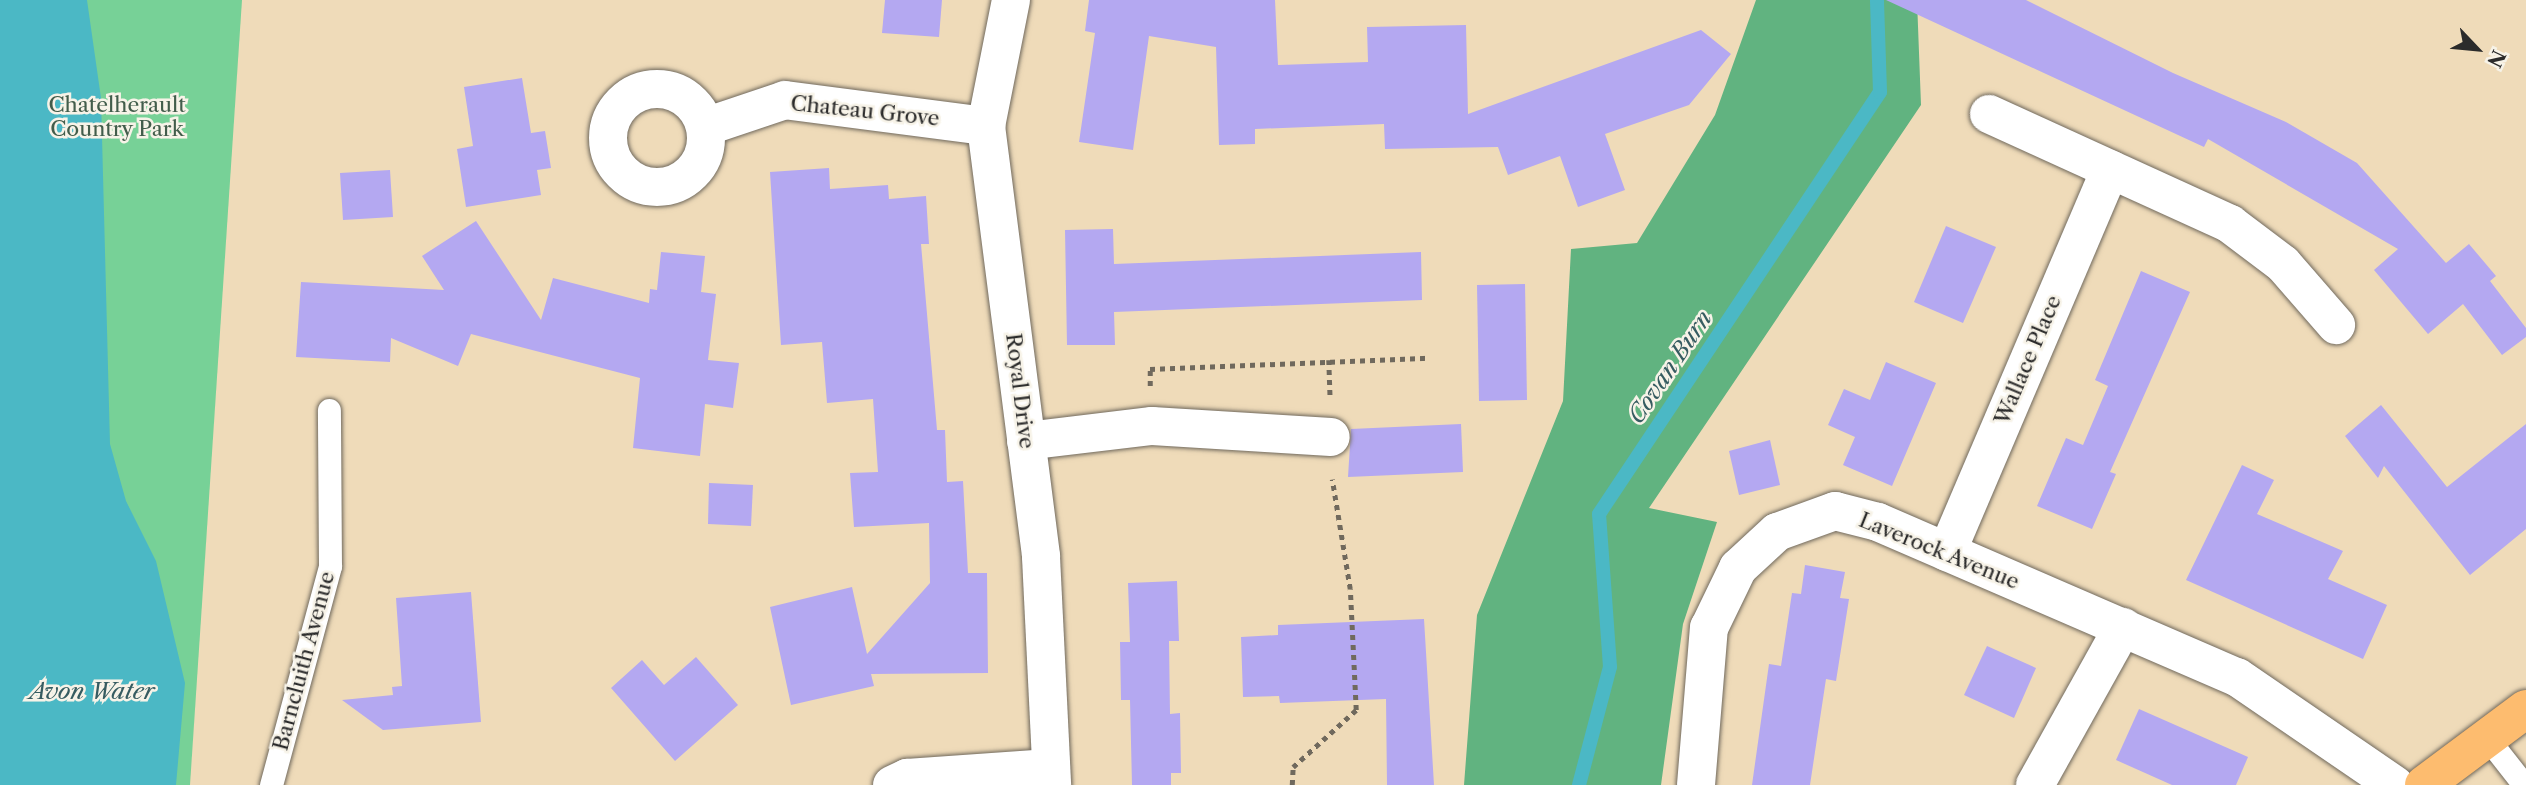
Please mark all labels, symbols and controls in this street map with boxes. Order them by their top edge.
north arrow [2442,14,2512,84]
text: N [2482,46,2510,71]
street label: Chateau Grove [789,91,941,131]
park label: Chatelherault Country Park [48,92,186,142]
street label: Wallace Place [1989,292,2067,428]
water label: Covan Burn [1622,305,1718,429]
street label: Royal Drive [1000,332,1040,450]
street label: Laverock Avenue [1855,507,2023,595]
street label: Barncluith Avenue [268,568,340,754]
water label: Avon Water [29,677,155,705]

